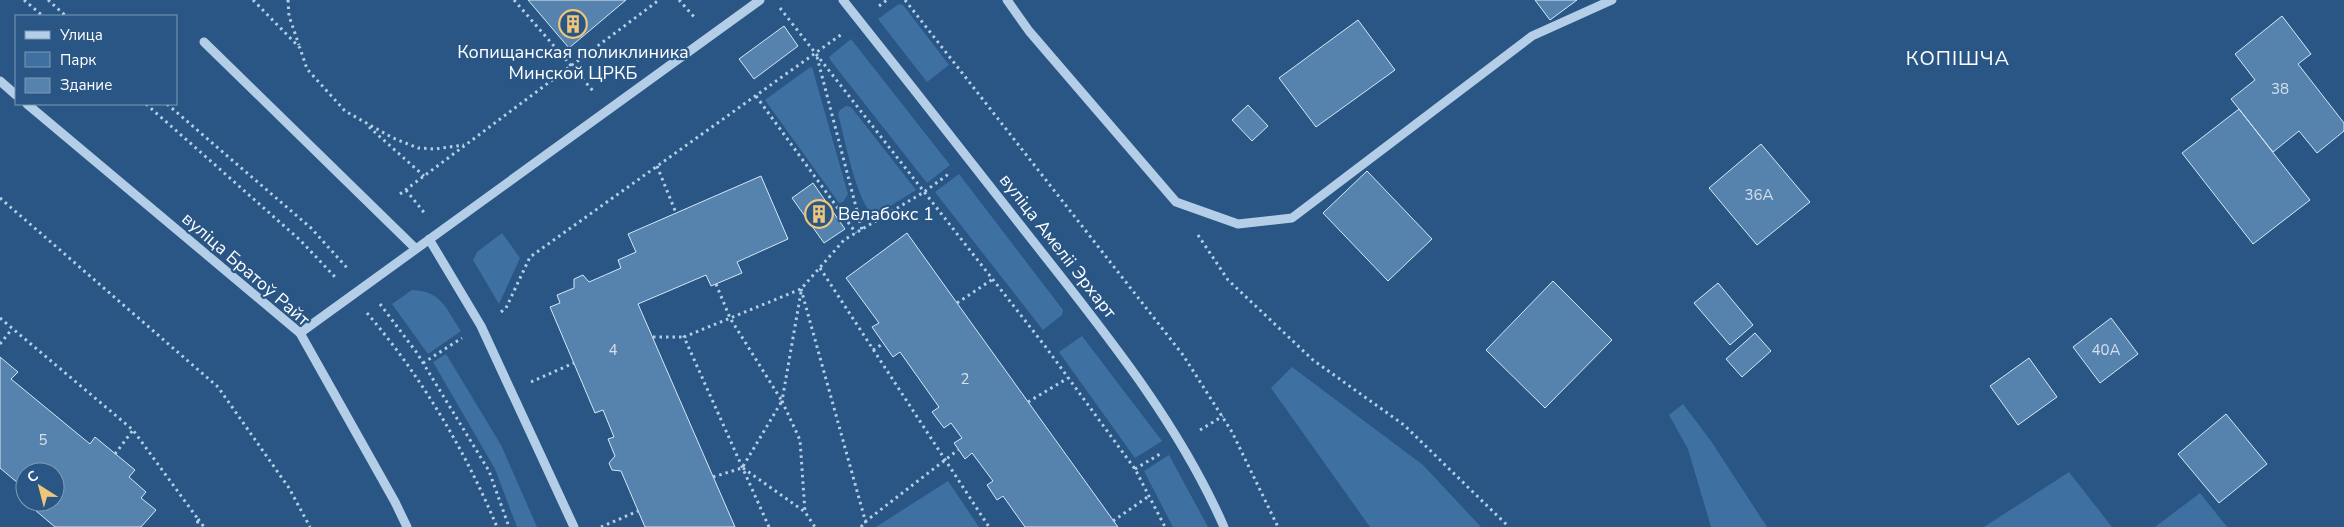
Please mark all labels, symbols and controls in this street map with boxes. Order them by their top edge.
building icon: Копищанская поликлиника Минской ЦРКБ [558,9,588,39]
legend [15,15,178,105]
text: Улица [59,25,103,45]
place label: Копищанская поликлиника Минской ЦРКБ [457,40,689,85]
district label: КОПІШЧА [1906,45,2010,72]
text: Парк [60,50,96,70]
text: Здание [60,75,112,95]
house number: 38 [2271,79,2289,99]
street label: вуліца Амеліі Эрхарт [994,169,1122,323]
house number: 36А [1745,185,1774,205]
building icon: Велабокс 1 [804,199,834,229]
place label: Велабокс 1 [838,202,934,226]
street label: вуліца Братоў Райт [177,207,315,331]
house number: 4 [608,340,618,360]
house number: 40А [2092,340,2121,360]
house number: 2 [960,369,970,389]
house number: 5 [38,430,48,450]
north arrow [15,462,65,512]
text: С [23,466,42,487]

